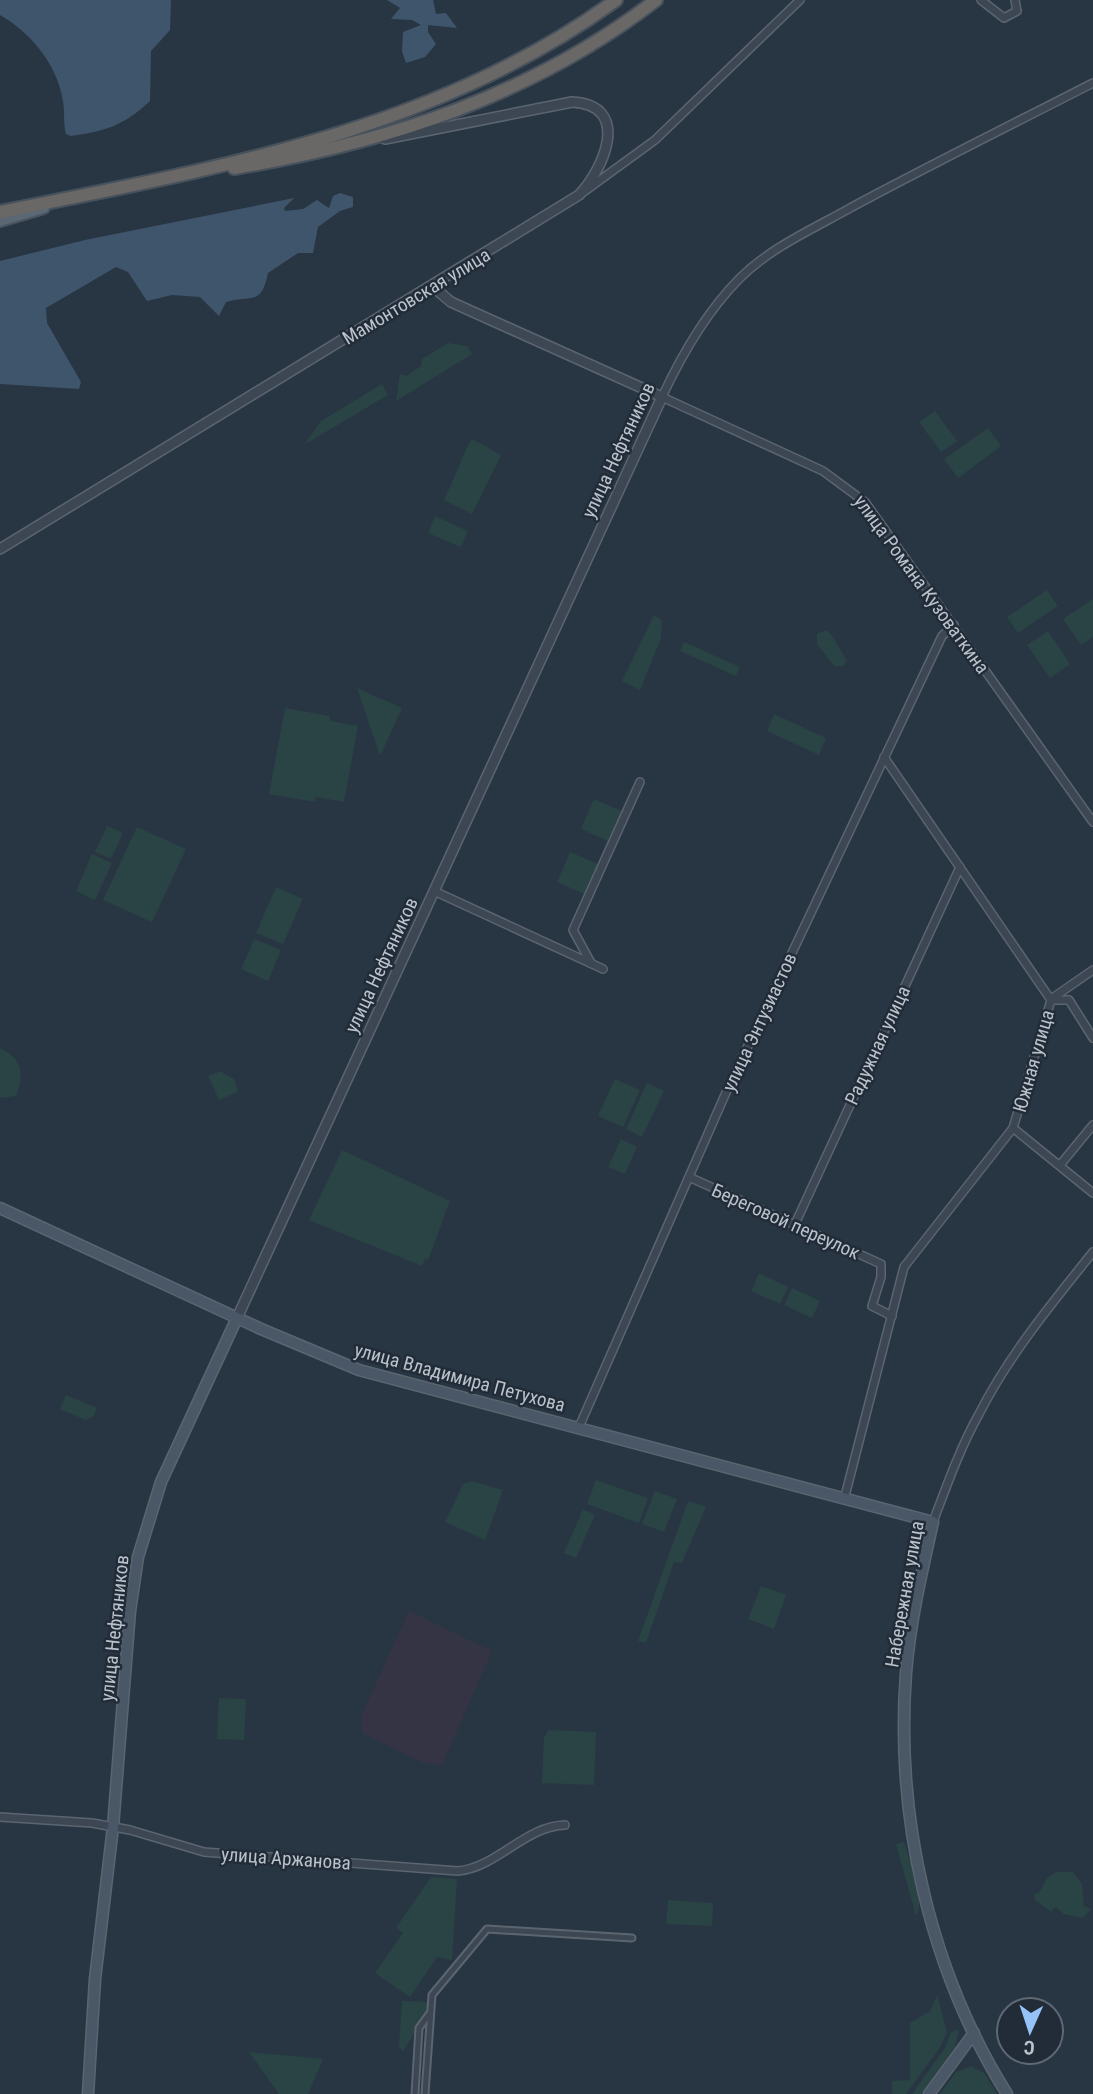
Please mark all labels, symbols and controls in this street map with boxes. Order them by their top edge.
street label: Мамонтовская улица [338,243,494,350]
street label: улица Нефтяников [577,379,660,522]
street label: улица Романа Кузоваткина [849,490,994,678]
street label: улица Нефтяников [340,894,423,1037]
street label: улица Энтузиастов [717,949,802,1095]
street label: Радужная улица [840,982,915,1108]
street label: Южная улица [1008,1007,1059,1115]
street label: Береговой переулок [708,1178,863,1264]
street label: улица Владимира Петухова [352,1338,568,1417]
street label: Набережная улица [880,1519,929,1669]
street label: улица Нефтяников [95,1554,134,1702]
street label: улица Аржанова [220,1842,352,1875]
north arrow [995,1996,1065,2066]
text: С [1023,2036,1035,2059]

